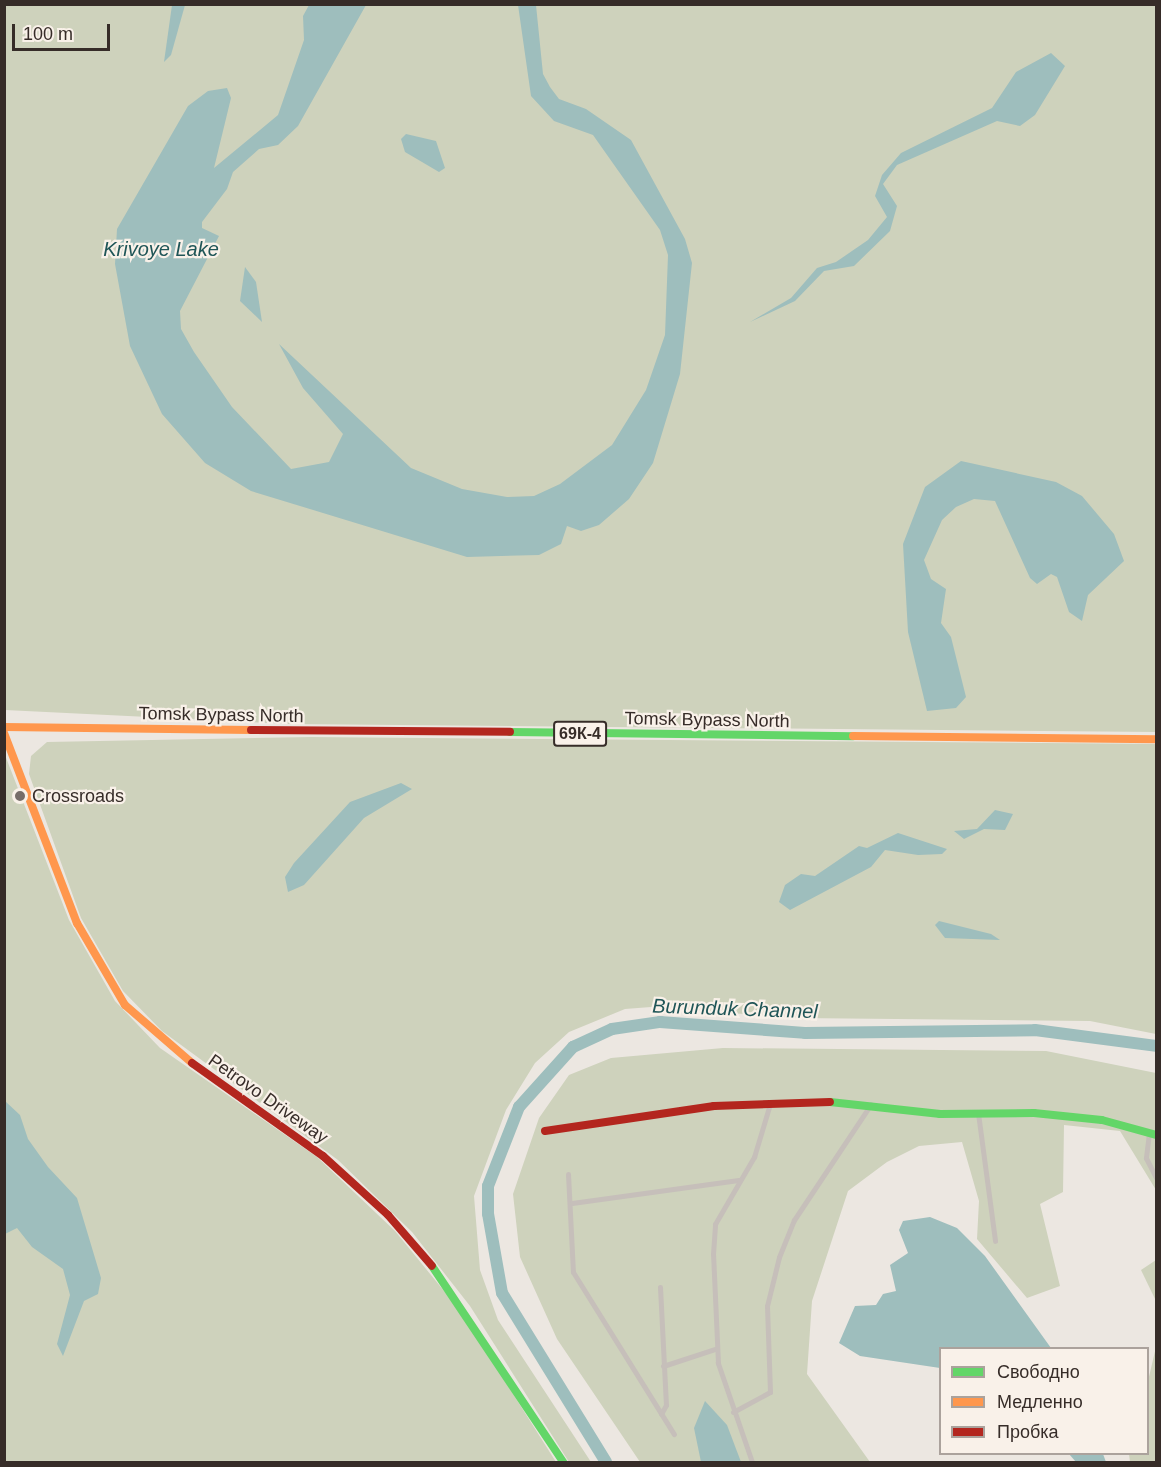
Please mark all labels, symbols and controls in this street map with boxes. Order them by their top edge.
scale bar [15,12,112,50]
text: 100 m [23,24,73,44]
water label: Krivoye Lake [103,237,219,261]
street label: Tomsk Bypass North [138,703,304,727]
street label: Tomsk Bypass North [624,708,790,732]
road number: 69К-4 [553,721,607,747]
place label: Crossroads [32,785,124,807]
marker: Crossroads [13,789,27,803]
water label: Burunduk Channel [652,994,818,1024]
street label: Petrovo Driveway [204,1050,332,1148]
legend [939,1347,1149,1455]
text: Свободно [997,1362,1080,1382]
text: Медленно [997,1392,1083,1412]
text: Пробка [997,1422,1059,1442]

